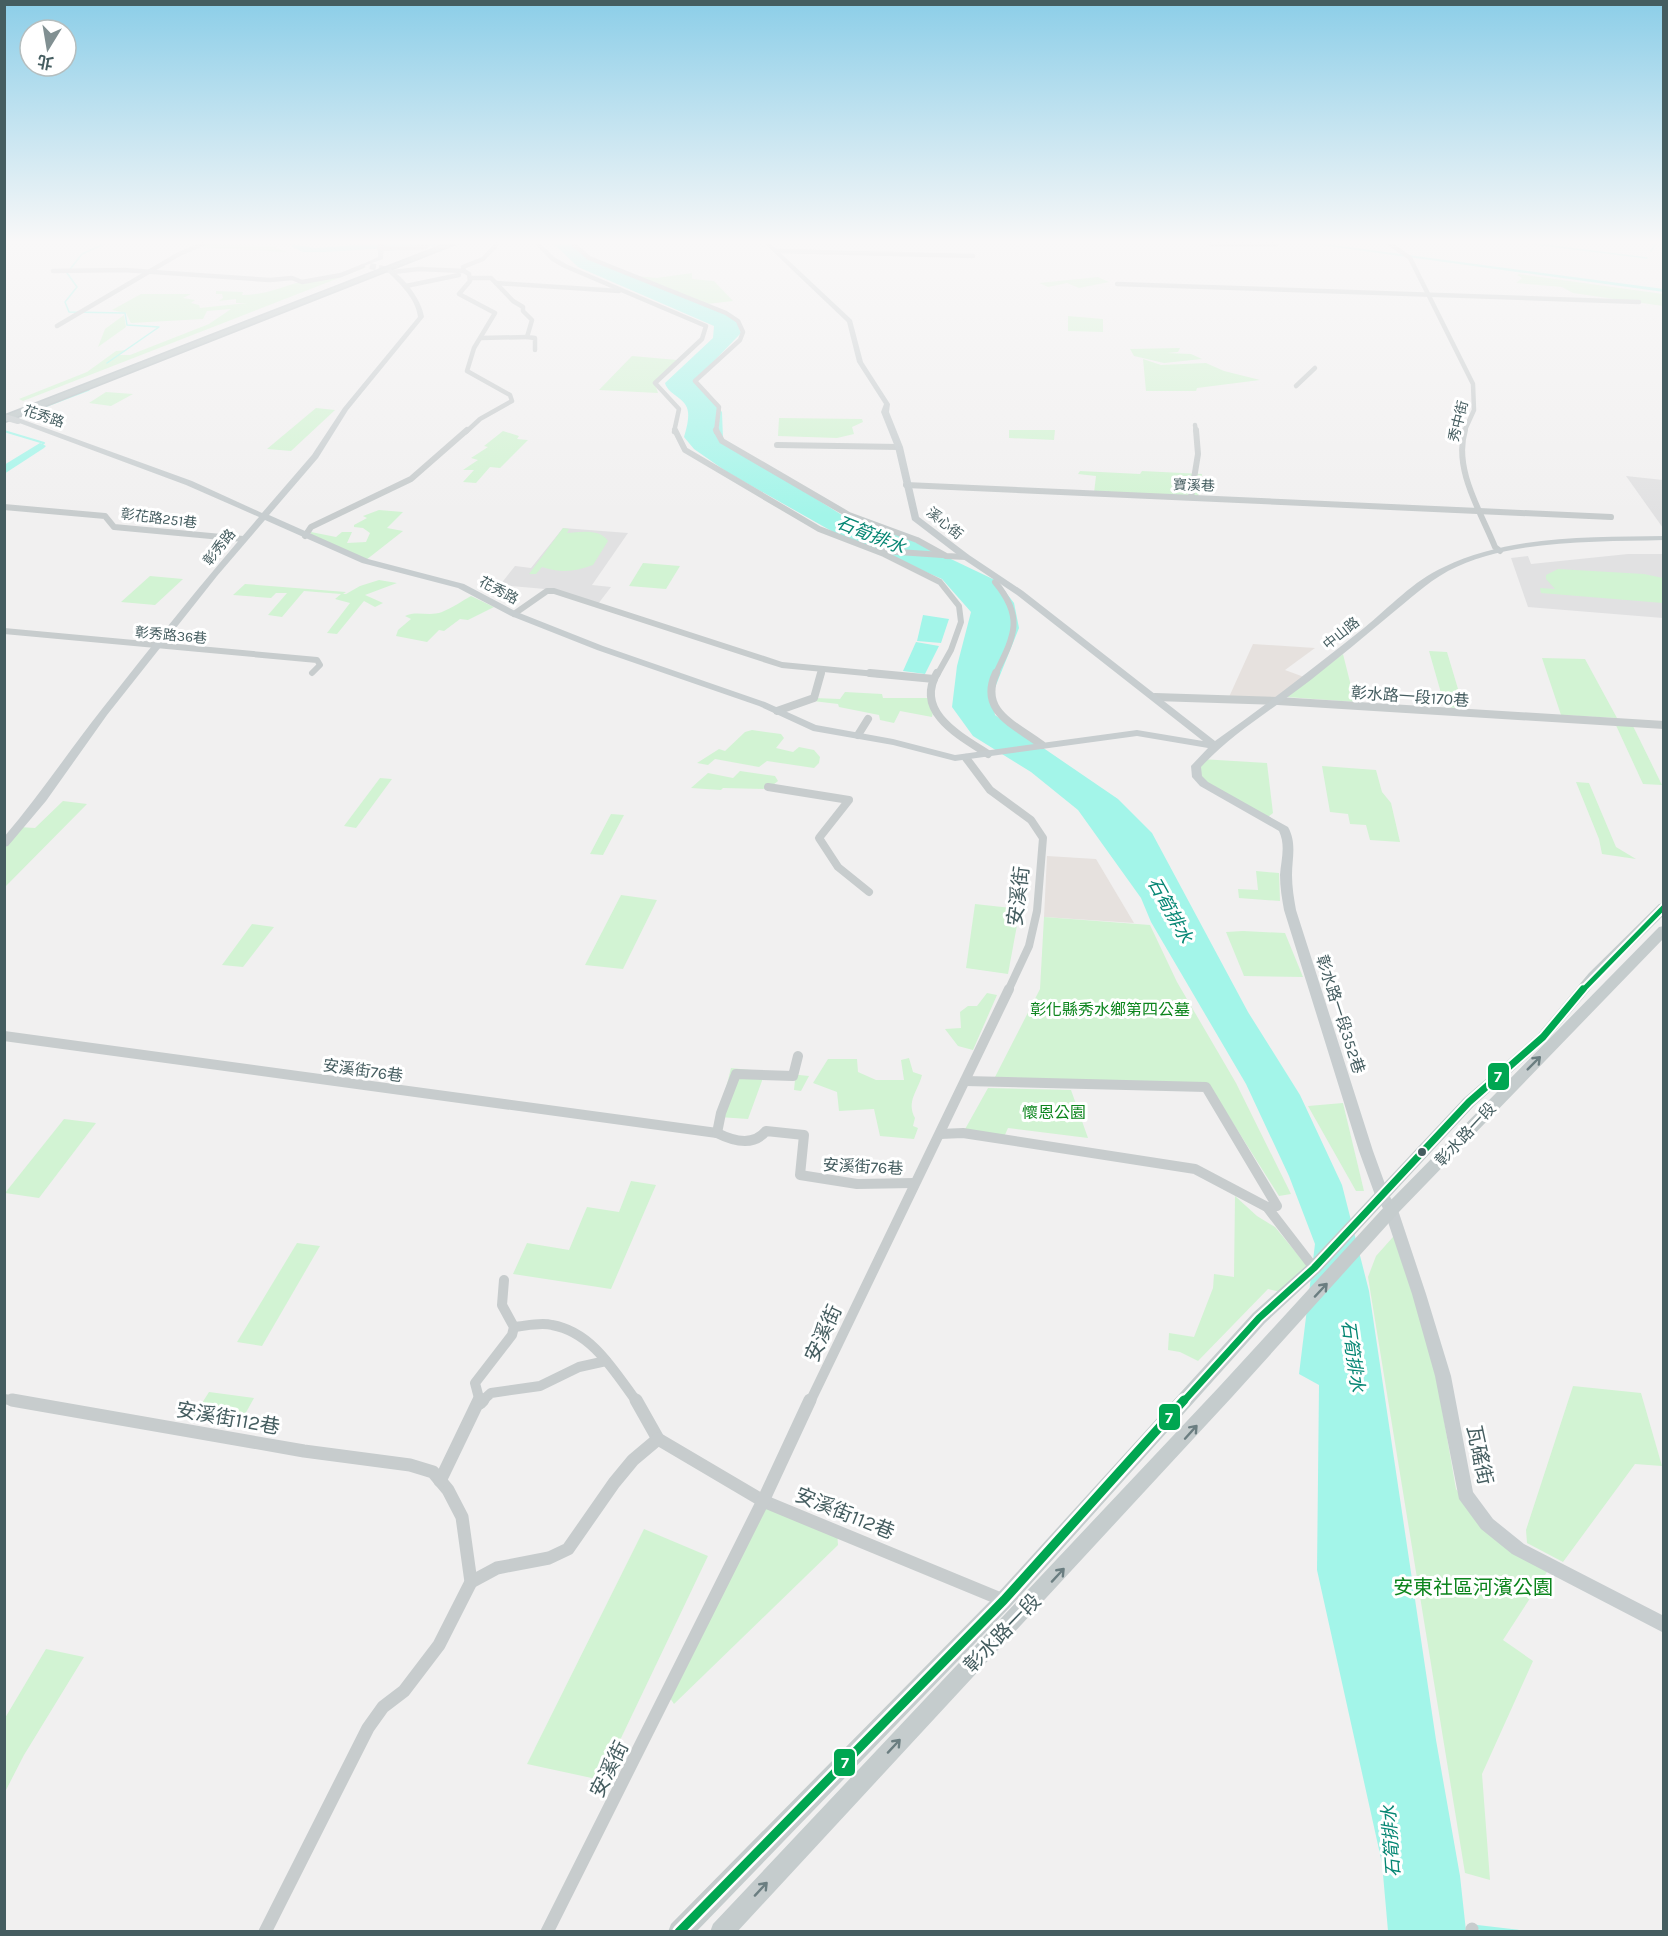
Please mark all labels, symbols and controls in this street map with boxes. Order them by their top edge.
north arrow [18,18,78,78]
text: 北 [36,51,55,73]
street label: 秀中街 [1445,399,1472,444]
street label: 花秀路 [21,402,66,431]
street label: 寶溪巷 [1173,476,1215,495]
street label: 溪心街 [923,504,966,543]
street label: 彰花路251巷 [120,505,198,532]
water label: 石筍排水 [834,511,909,559]
street label: 彰秀路 [200,526,239,569]
street label: 花秀路 [476,573,521,608]
street label: 中山路 [1320,614,1363,653]
street label: 彰秀路36巷 [134,624,208,647]
street label: 彰水路一段170巷 [1350,683,1470,710]
street label: 安溪街 [1003,865,1034,927]
water label: 石筍排水 [1143,873,1198,948]
street label: 彰水路一段352巷 [1312,952,1369,1076]
park label: 彰化縣秀水鄉第四公墓 [1030,1000,1190,1019]
street label: 安溪街76巷 [322,1055,404,1086]
one-way arrow [1527,1055,1542,1070]
line badge: 7 [1487,1062,1510,1091]
text: 7 [1494,1067,1502,1086]
street label: 彰水路一段 [1431,1099,1500,1170]
park label: 懷恩公園 [1022,1103,1086,1122]
unlabelled marker [1416,1146,1428,1158]
street label: 安溪街76巷 [822,1155,904,1178]
one-way arrow [1313,1283,1327,1298]
street label: 安溪街 [800,1301,847,1365]
water label: 石筍排水 [1337,1319,1369,1394]
street label: 安溪街112巷 [174,1398,282,1439]
line badge: 7 [1158,1403,1181,1431]
text: 7 [1165,1408,1173,1427]
street label: 瓦磘街 [1462,1423,1497,1487]
one-way arrow [1184,1425,1198,1440]
street label: 安溪街112巷 [792,1483,898,1544]
one-way arrow [1051,1567,1065,1582]
park label: 安東社區河濱公園 [1393,1576,1553,1599]
street label: 彰水路一段 [959,1589,1045,1677]
street label: 安溪街 [586,1737,633,1801]
one-way arrow [887,1739,901,1754]
line badge: 7 [833,1748,856,1777]
text: 7 [841,1753,849,1772]
water label: 石筍排水 [1377,1803,1404,1878]
one-way arrow [754,1881,768,1896]

